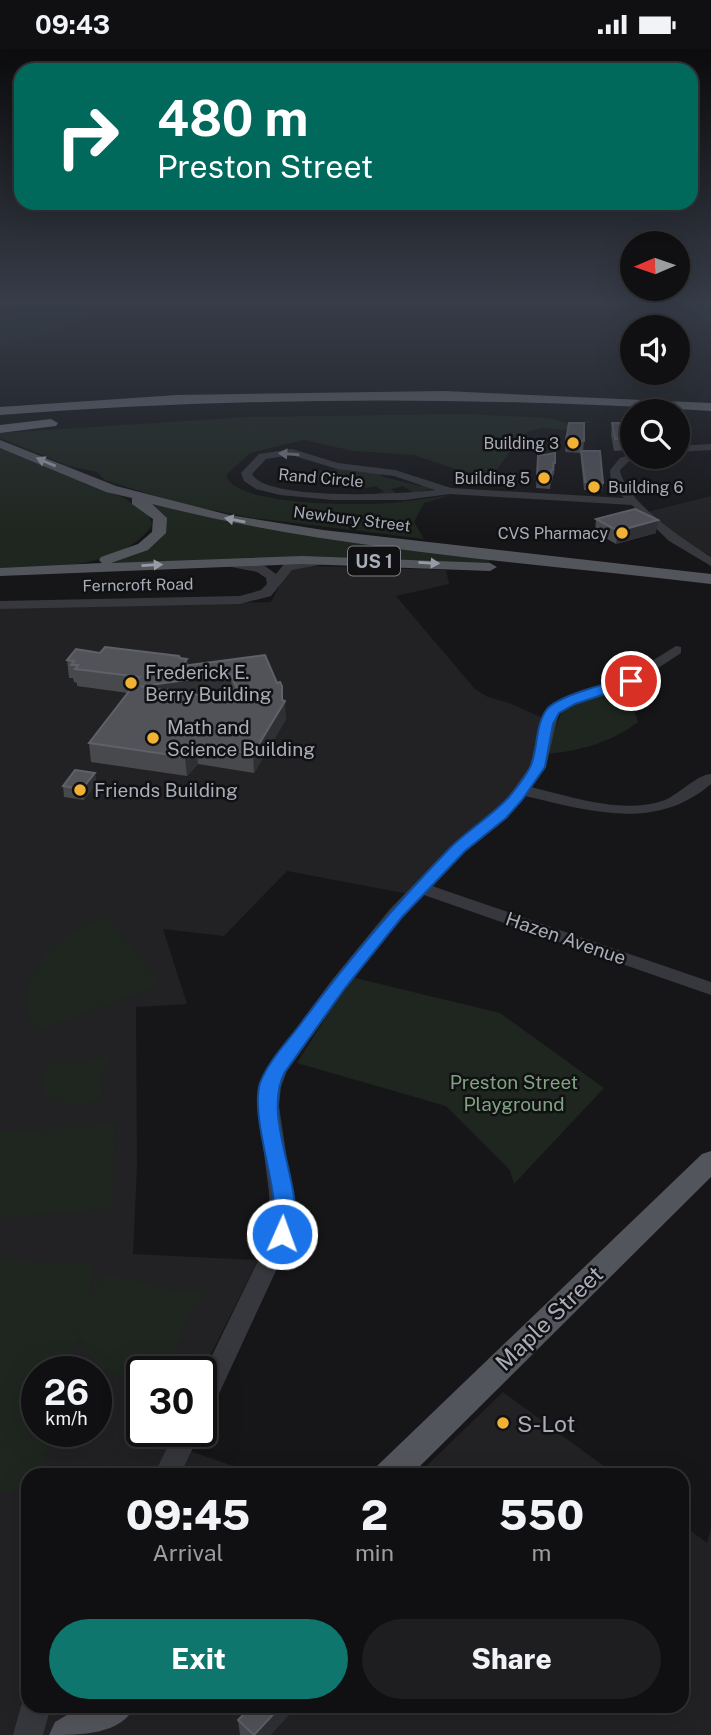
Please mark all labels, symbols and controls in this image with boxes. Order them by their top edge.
text: 09:43 [35,9,110,40]
text: 480 m [157,89,308,147]
icon: right [42,91,133,182]
text: Preston Street [157,148,373,185]
north arrow [620,231,690,301]
map controls [620,231,690,469]
button: sound [620,315,690,385]
button: search [620,399,690,469]
place label: Building 3 [483,434,559,453]
marker: Building 3 [565,435,581,451]
one-way arrow [278,448,300,459]
one-way arrow [36,457,57,468]
street label: Rand Circle [278,465,364,491]
place label: Building 5 [454,469,530,488]
marker: Building 5 [536,470,552,486]
place label: Building 6 [608,478,683,497]
marker: Building 6 [586,479,602,495]
street label: Newbury Street [292,502,412,536]
one-way arrow [224,515,246,526]
place label: CVS Pharmacy [498,524,608,543]
marker: CVS Pharmacy [614,525,630,541]
road number: US 1 [348,547,400,575]
one-way arrow [418,558,440,569]
one-way arrow [142,559,164,570]
street label: Ferncroft Road [82,575,194,595]
pin [601,651,661,711]
place label: Frederick E. Berry Building [145,661,272,705]
icon: arrive [612,662,650,700]
marker: Frederick E. Berry Building [123,675,139,691]
place label: Math and Science Building [167,716,315,760]
marker: Math and Science Building [145,730,161,746]
place label: Friends Building [94,779,238,801]
marker: Friends Building [72,782,88,798]
street label: Hazen Avenue [503,907,629,969]
park label: Preston Street Playground [450,1071,578,1115]
position arrow [245,1197,319,1271]
street label: Maple Street [490,1260,608,1376]
speed limit sign: 30 [126,1356,217,1447]
text: 26 [44,1372,89,1413]
text: km/h [45,1408,88,1429]
place label: S-Lot [517,1410,575,1437]
marker: S-Lot [495,1415,511,1431]
text: 09:45 [126,1490,250,1539]
text: 2 [361,1490,388,1539]
text: 550 [499,1490,584,1539]
text: Arrival [152,1539,223,1566]
text: min [355,1539,394,1566]
text: m [532,1539,551,1566]
button: Exit [49,1619,348,1699]
button: Share [362,1619,661,1699]

